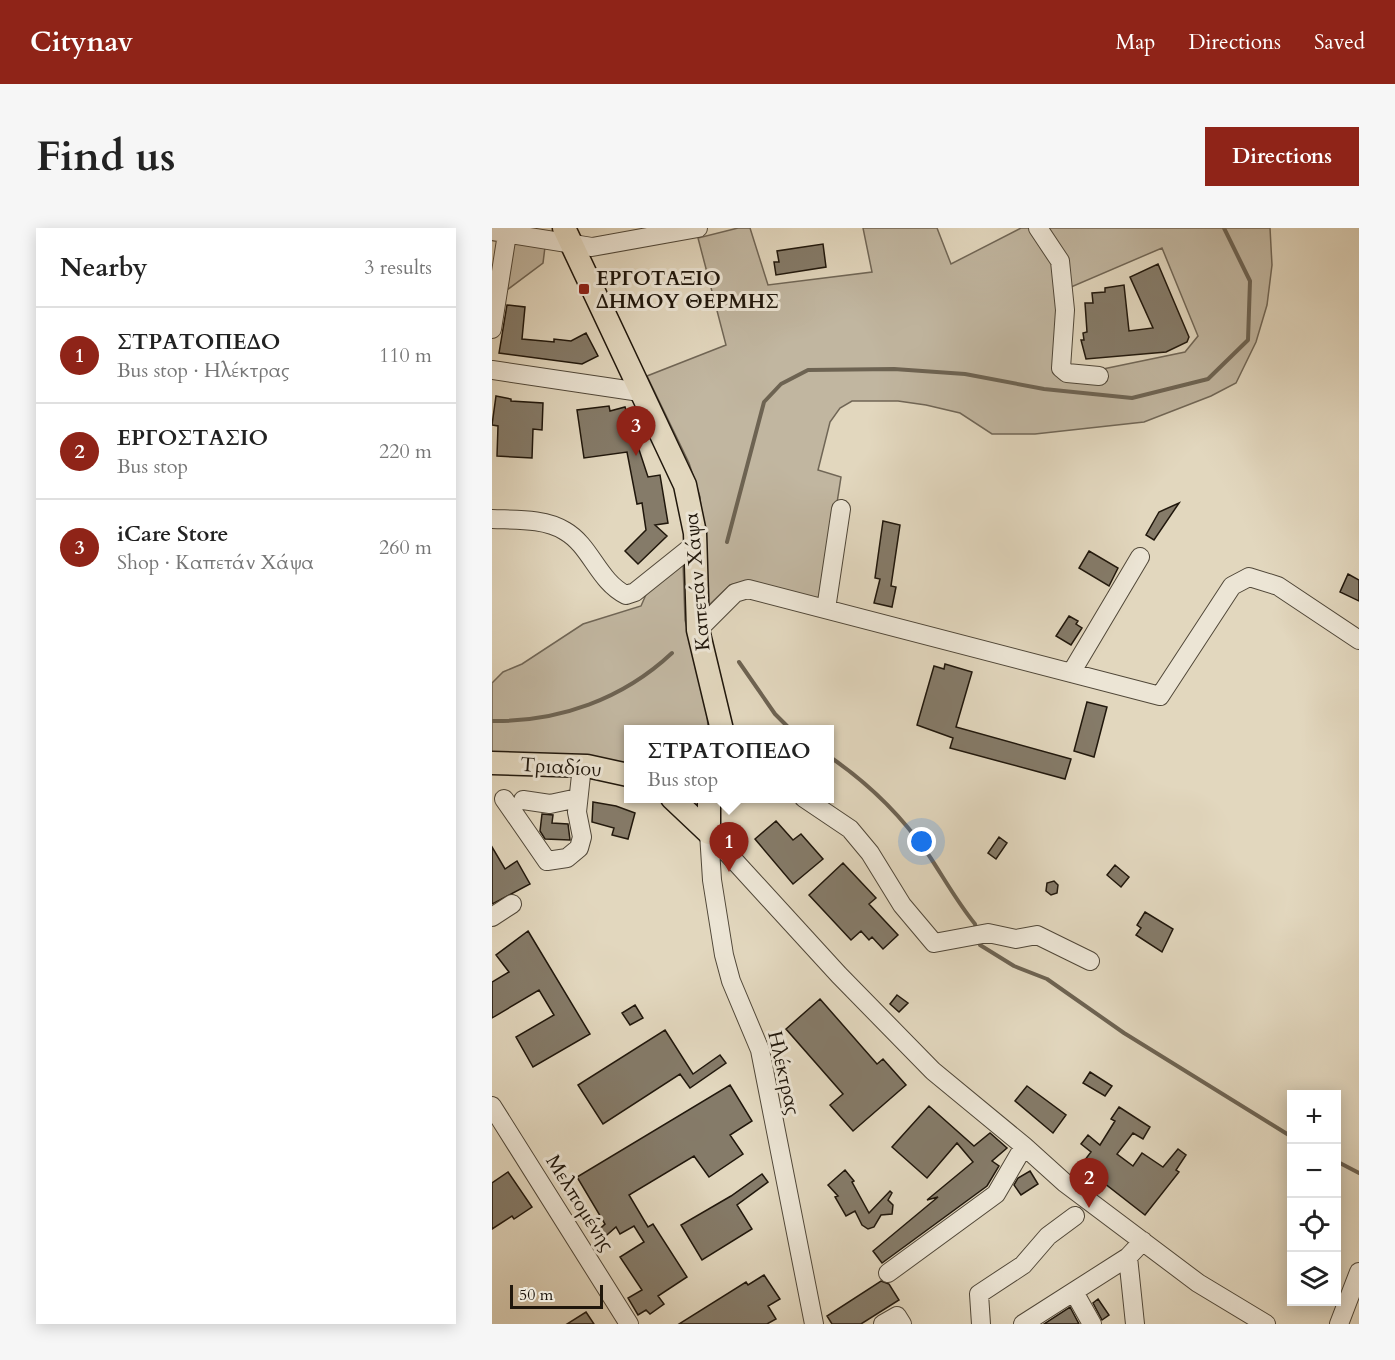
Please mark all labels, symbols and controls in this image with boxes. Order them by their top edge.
text: Citynav [30,23,133,61]
text: Map [1115,28,1155,57]
text: Directions [1188,28,1281,57]
text: Saved [1314,28,1365,57]
button: Directions [1205,127,1359,186]
text: Find us [36,128,176,185]
text: Nearby [60,250,148,285]
text: 3 results [364,254,432,281]
place label: ΕΡΓΟΤΑΞΙΟ ΔΗΜΟΥ ΘΕΡΜΗΣ [596,265,779,315]
marker: ΕΡΓΟΤΑΞΙΟ ΔΗΜΟΥ ΘΕΡΜΗΣ [577,282,591,296]
text: ΣΤΡΑΤΟΠΕΔΟ [117,327,280,357]
text: 1 [74,342,85,369]
text: 110 m [379,342,432,369]
text: Bus stop · Ηλέκτρας [117,357,289,384]
pin: 3 [616,406,656,456]
text: ΕΡΓΟΣΤΑΣΙΟ [117,423,268,453]
text: 2 [74,438,85,465]
text: 220 m [379,438,432,465]
text: Bus stop [117,453,188,480]
street label: Καπετάν Χάψα [678,512,716,652]
text: iCare Store [117,519,228,549]
text: 3 [74,534,85,561]
text: 260 m [379,534,432,561]
text: Shop · Καπετάν Χάψα [117,549,314,576]
popup [624,725,834,803]
text: ΣΤΡΑΤΟΠΕΔΟ [647,736,811,766]
street label: Τριαδίου [519,751,603,783]
text: Bus stop [647,766,718,793]
pin: 1 [710,822,748,872]
your location [907,827,936,856]
street label: Ηλέκτρας [761,1028,807,1118]
map controls [1287,1090,1341,1306]
button: + [1287,1090,1341,1144]
button: − [1287,1144,1341,1198]
street label: Μελπομένης [540,1149,621,1257]
pin: 2 [1070,1158,1108,1208]
button: locate [1287,1198,1341,1252]
button: layers [1287,1252,1341,1306]
scale bar [510,1282,603,1310]
text: 50 m [519,1284,553,1306]

